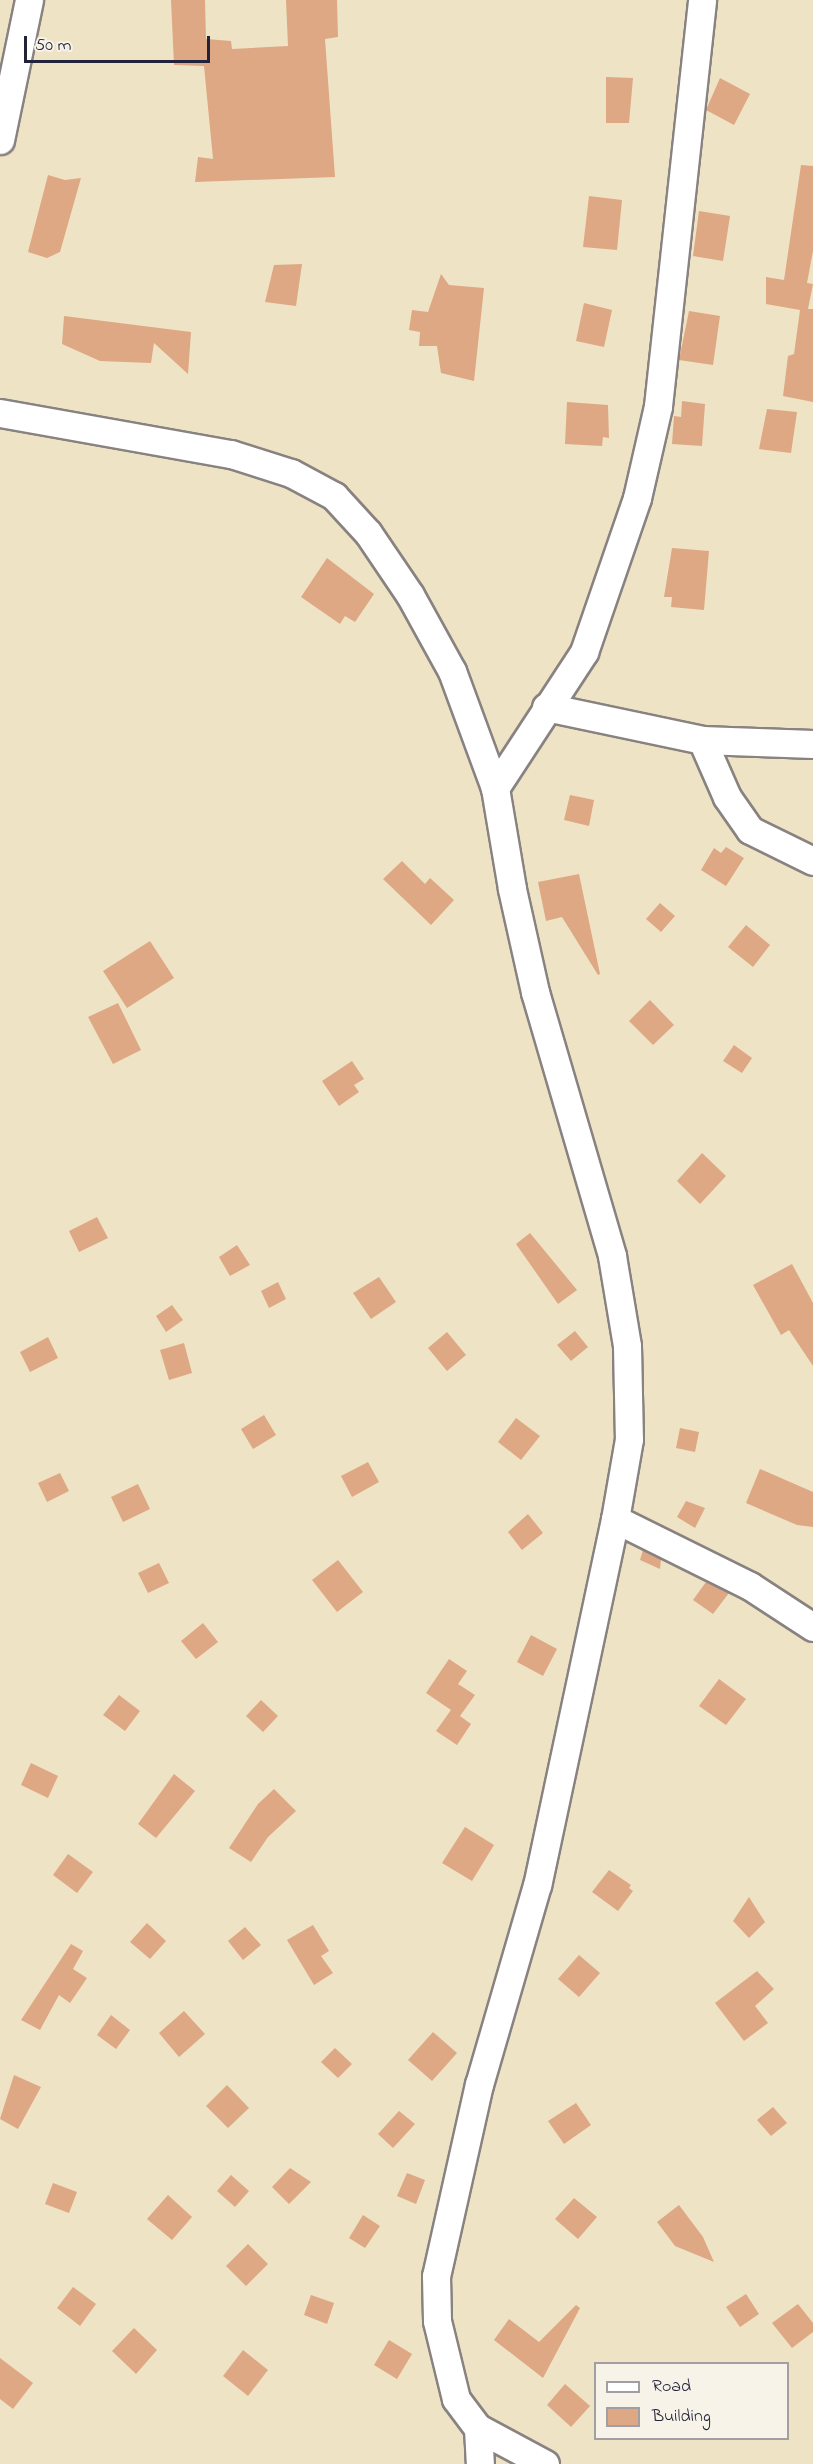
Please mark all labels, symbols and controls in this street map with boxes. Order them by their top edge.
scale bar [27,24,213,62]
text: 50 m [35,33,72,59]
legend [594,2362,789,2440]
text: Road [652,2374,691,2400]
text: Building [652,2404,711,2430]

